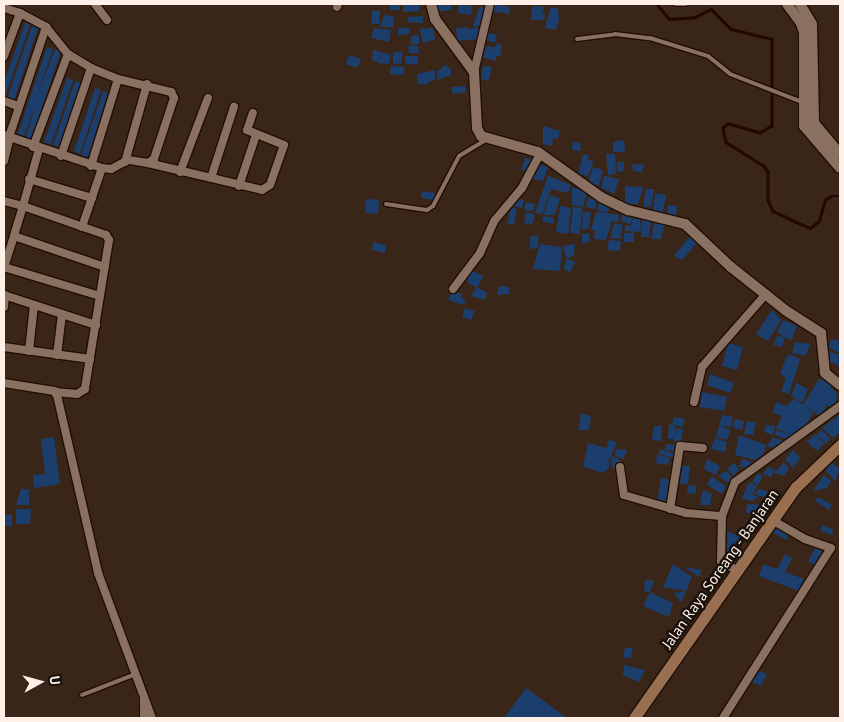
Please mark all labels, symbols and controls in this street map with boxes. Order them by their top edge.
street label: Jalan Raya Soreang - Banjaran [657,485,783,653]
north arrow [15,657,65,707]
text: U [45,675,64,686]

